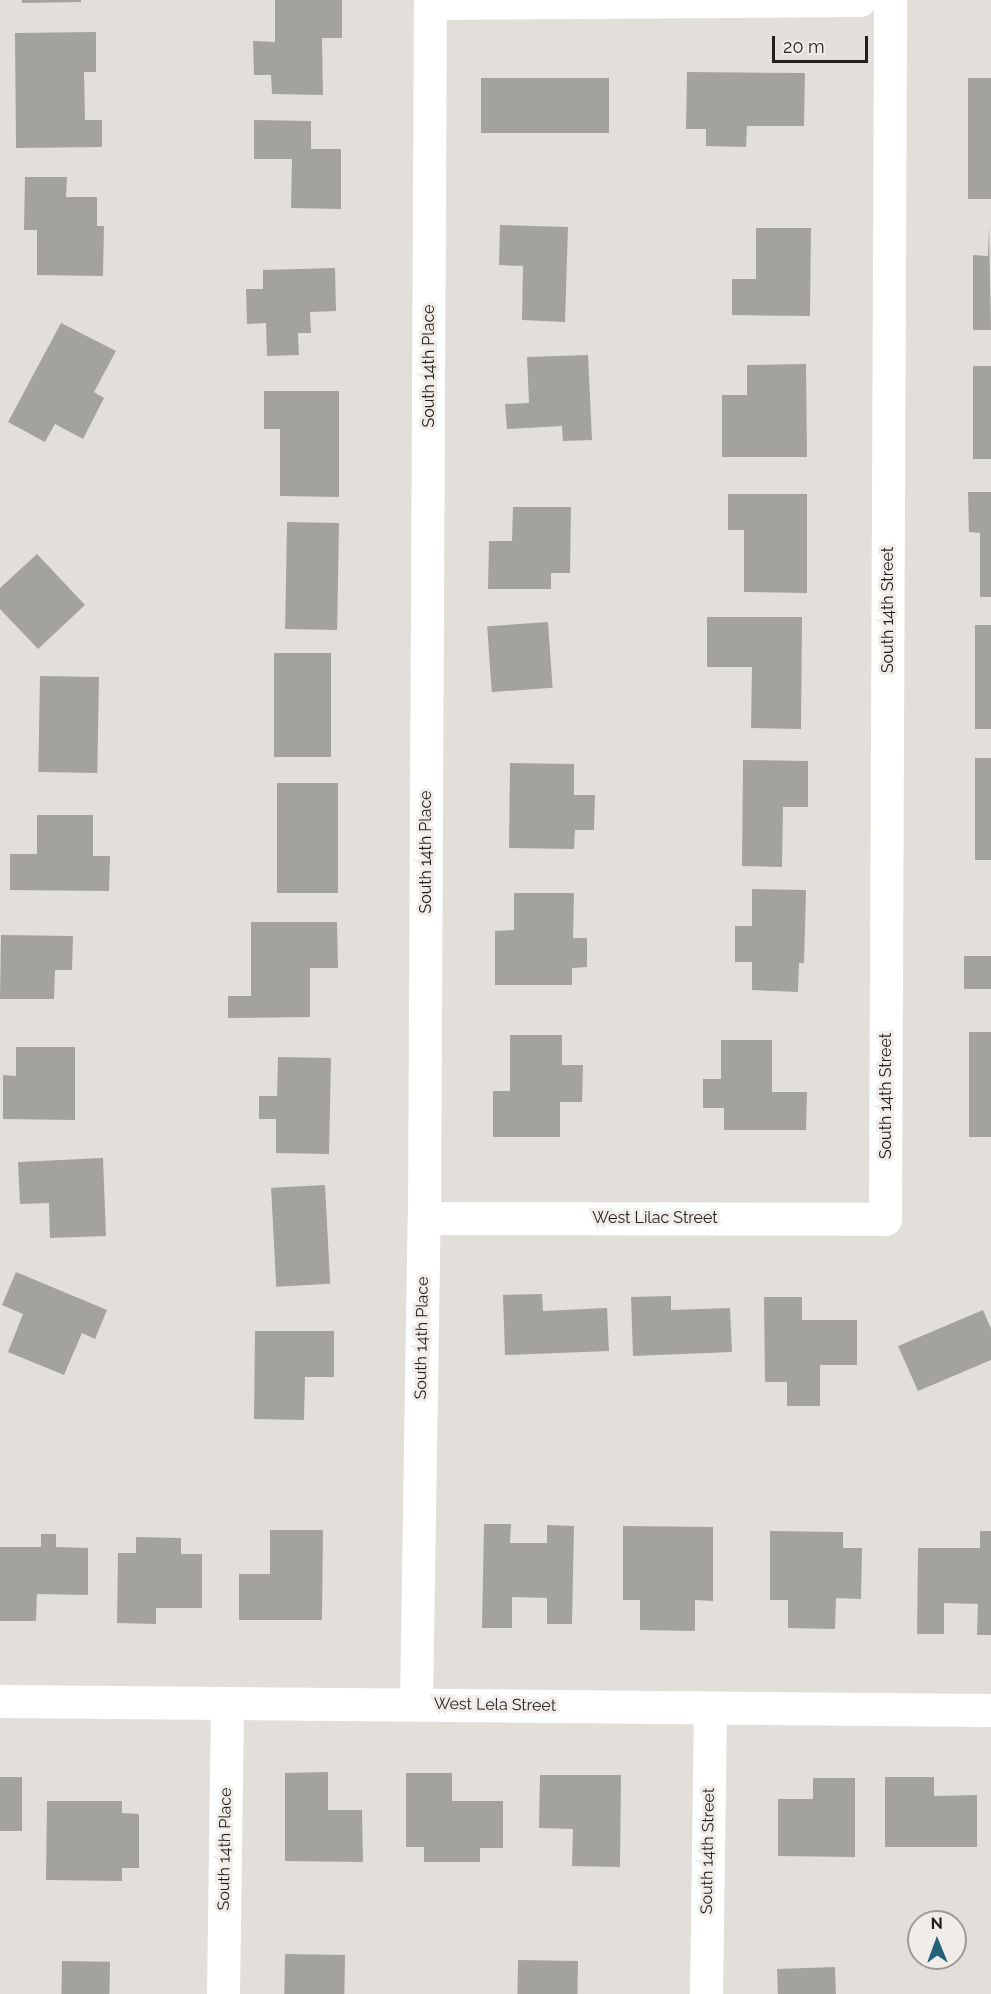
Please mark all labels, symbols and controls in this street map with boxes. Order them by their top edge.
scale bar [775,24,871,62]
text: 20 m [783,36,825,57]
street label: South 14th Place [419,305,439,427]
street label: South 14th Street [878,547,898,673]
street label: South 14th Place [416,791,436,913]
street label: South 14th Street [876,1033,896,1159]
street label: West Lilac Street [592,1208,718,1228]
street label: South 14th Place [411,1276,433,1400]
street label: West Lela Street [434,1694,556,1716]
street label: South 14th Place [214,1787,236,1911]
street label: South 14th Street [697,1788,719,1914]
north arrow [907,1910,967,1970]
text: N [930,1914,943,1933]

